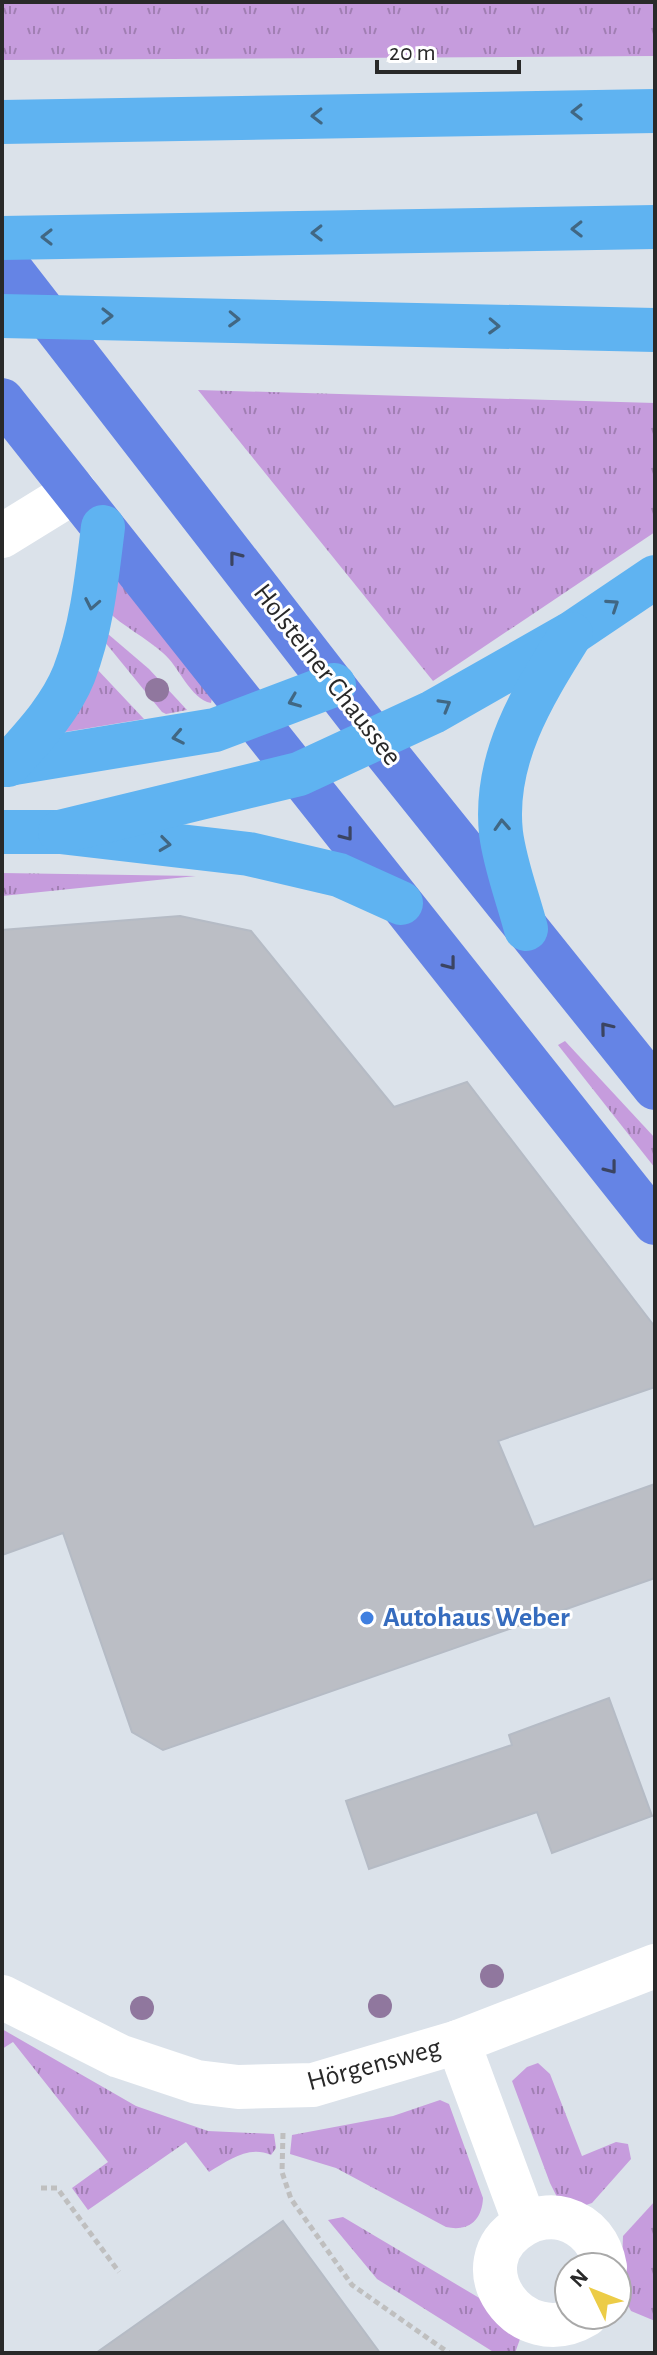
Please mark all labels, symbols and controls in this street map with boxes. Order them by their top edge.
scale bar [377,24,519,74]
text: 20 m [389,41,436,65]
one-way arrow [570,103,583,121]
one-way arrow [310,107,323,125]
one-way arrow [570,220,583,237]
one-way arrow [310,224,323,242]
one-way arrow [40,228,53,246]
one-way arrow [101,307,114,325]
one-way arrow [228,310,241,327]
one-way arrow [488,317,501,334]
one-way arrow [230,551,244,566]
street label: Holsteiner Chaussee [248,579,406,771]
one-way arrow [84,597,101,610]
one-way arrow [605,600,619,615]
one-way arrow [288,691,302,708]
one-way arrow [436,699,451,715]
one-way arrow [171,728,185,745]
one-way arrow [494,819,511,832]
one-way arrow [337,826,352,840]
one-way arrow [159,836,172,853]
one-way arrow [440,955,454,970]
one-way arrow [601,1023,616,1037]
one-way arrow [602,1159,616,1174]
place label: Autohaus Weber [383,1604,570,1632]
marker: Autohaus Weber [358,1609,376,1627]
street label: Hörgensweg [304,2034,444,2096]
north arrow [553,2251,633,2331]
text: N [566,2265,592,2291]

